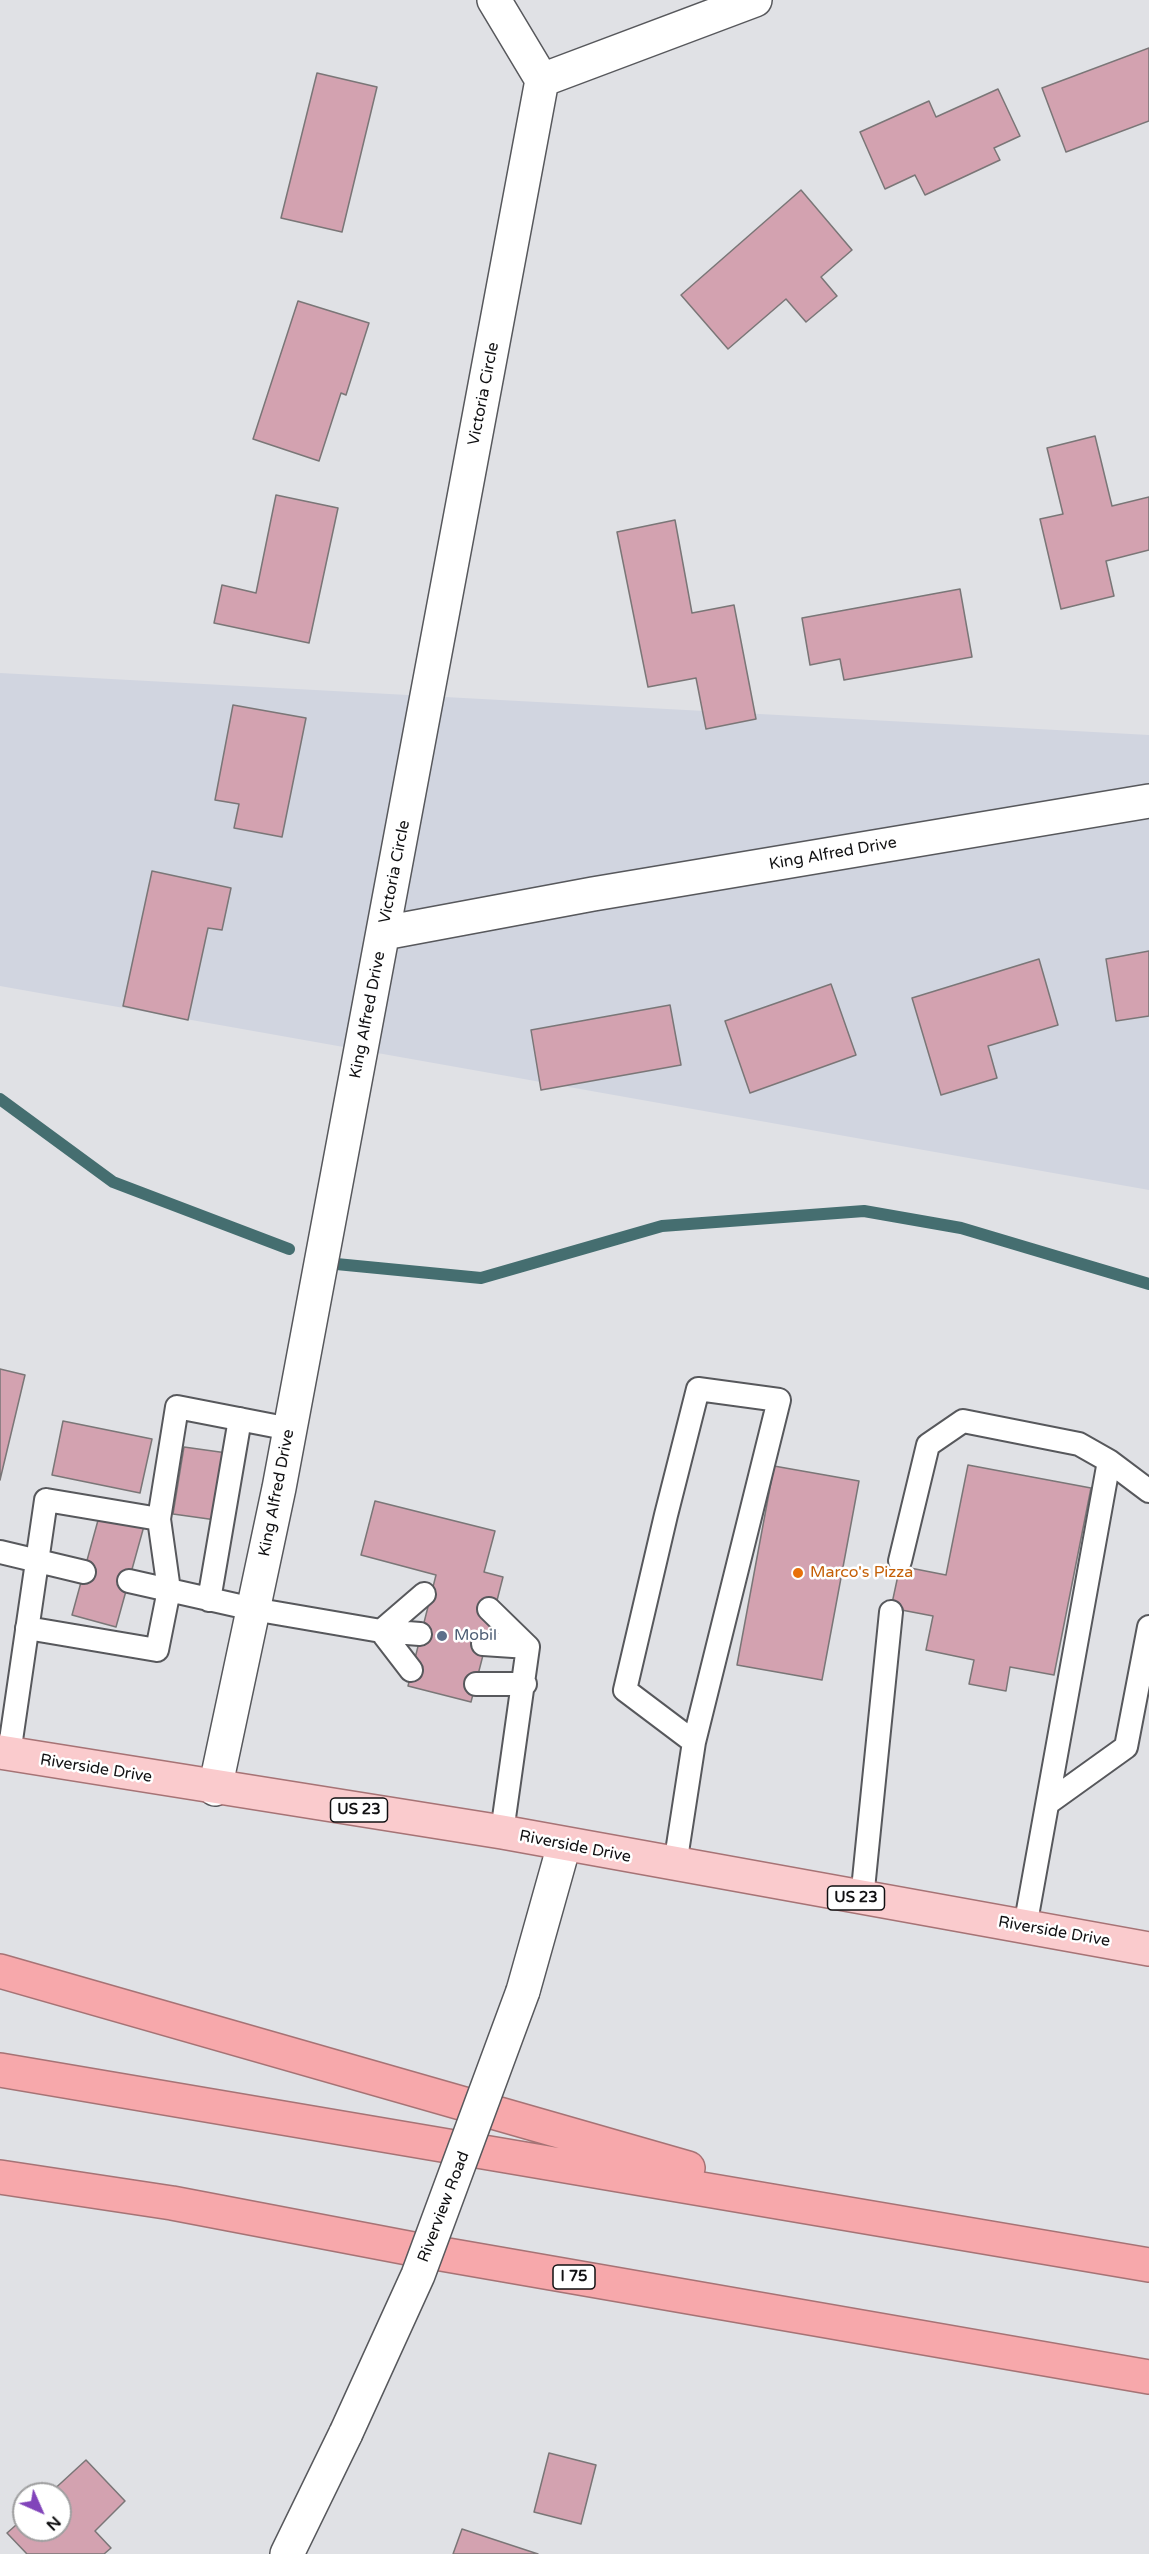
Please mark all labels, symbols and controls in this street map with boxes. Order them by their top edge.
street label: Victoria Circle [465,341,503,447]
street label: Victoria Circle [376,819,414,925]
street label: King Alfred Drive [768,833,898,875]
street label: King Alfred Drive [346,950,390,1080]
street label: King Alfred Drive [255,1428,299,1558]
place label: Marco's Pizza [810,1563,913,1583]
marker: Marco's Pizza [791,1566,805,1580]
place label: Mobil [454,1626,497,1646]
marker: Mobil [435,1629,449,1643]
street label: Riverside Drive [39,1751,153,1787]
road number: US 23 [330,1798,388,1822]
street label: Riverside Drive [518,1827,632,1867]
road number: US 23 [828,1886,884,1910]
street label: Riverside Drive [997,1913,1111,1951]
street label: Riverview Road [414,2149,474,2265]
road number: I 75 [553,2265,595,2289]
north arrow [12,2482,72,2542]
text: N [42,2512,65,2535]

